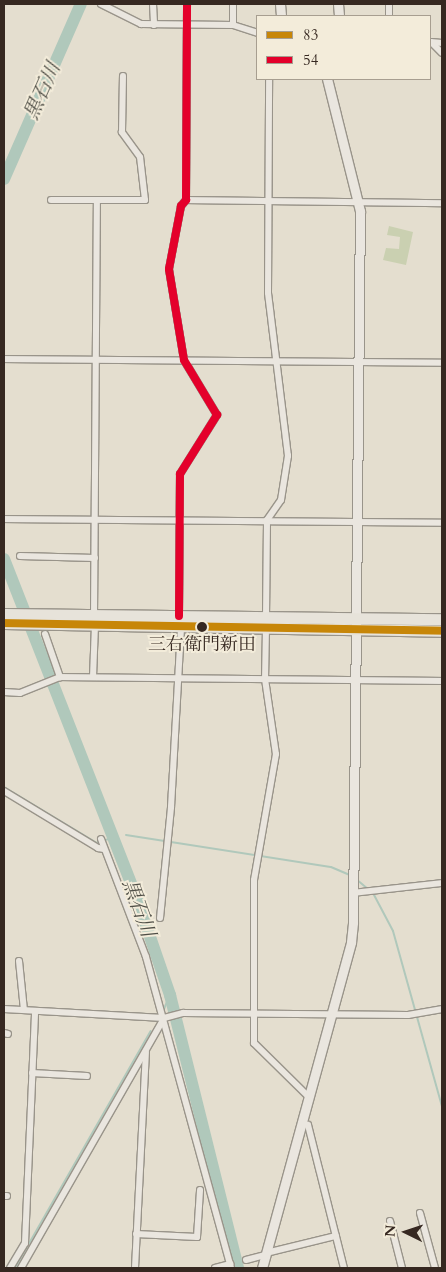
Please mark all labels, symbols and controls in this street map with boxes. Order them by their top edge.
legend [256,15,431,80]
text: 83 [303,25,318,45]
text: 54 [303,50,318,70]
water label: 黒石川 [19,59,65,123]
marker: 三右衛門新田 [197,622,207,632]
place label: 三右衛門新田 [148,634,256,656]
water label: 黒石川 [117,876,161,940]
north arrow [381,1207,431,1257]
text: N [381,1224,400,1238]

